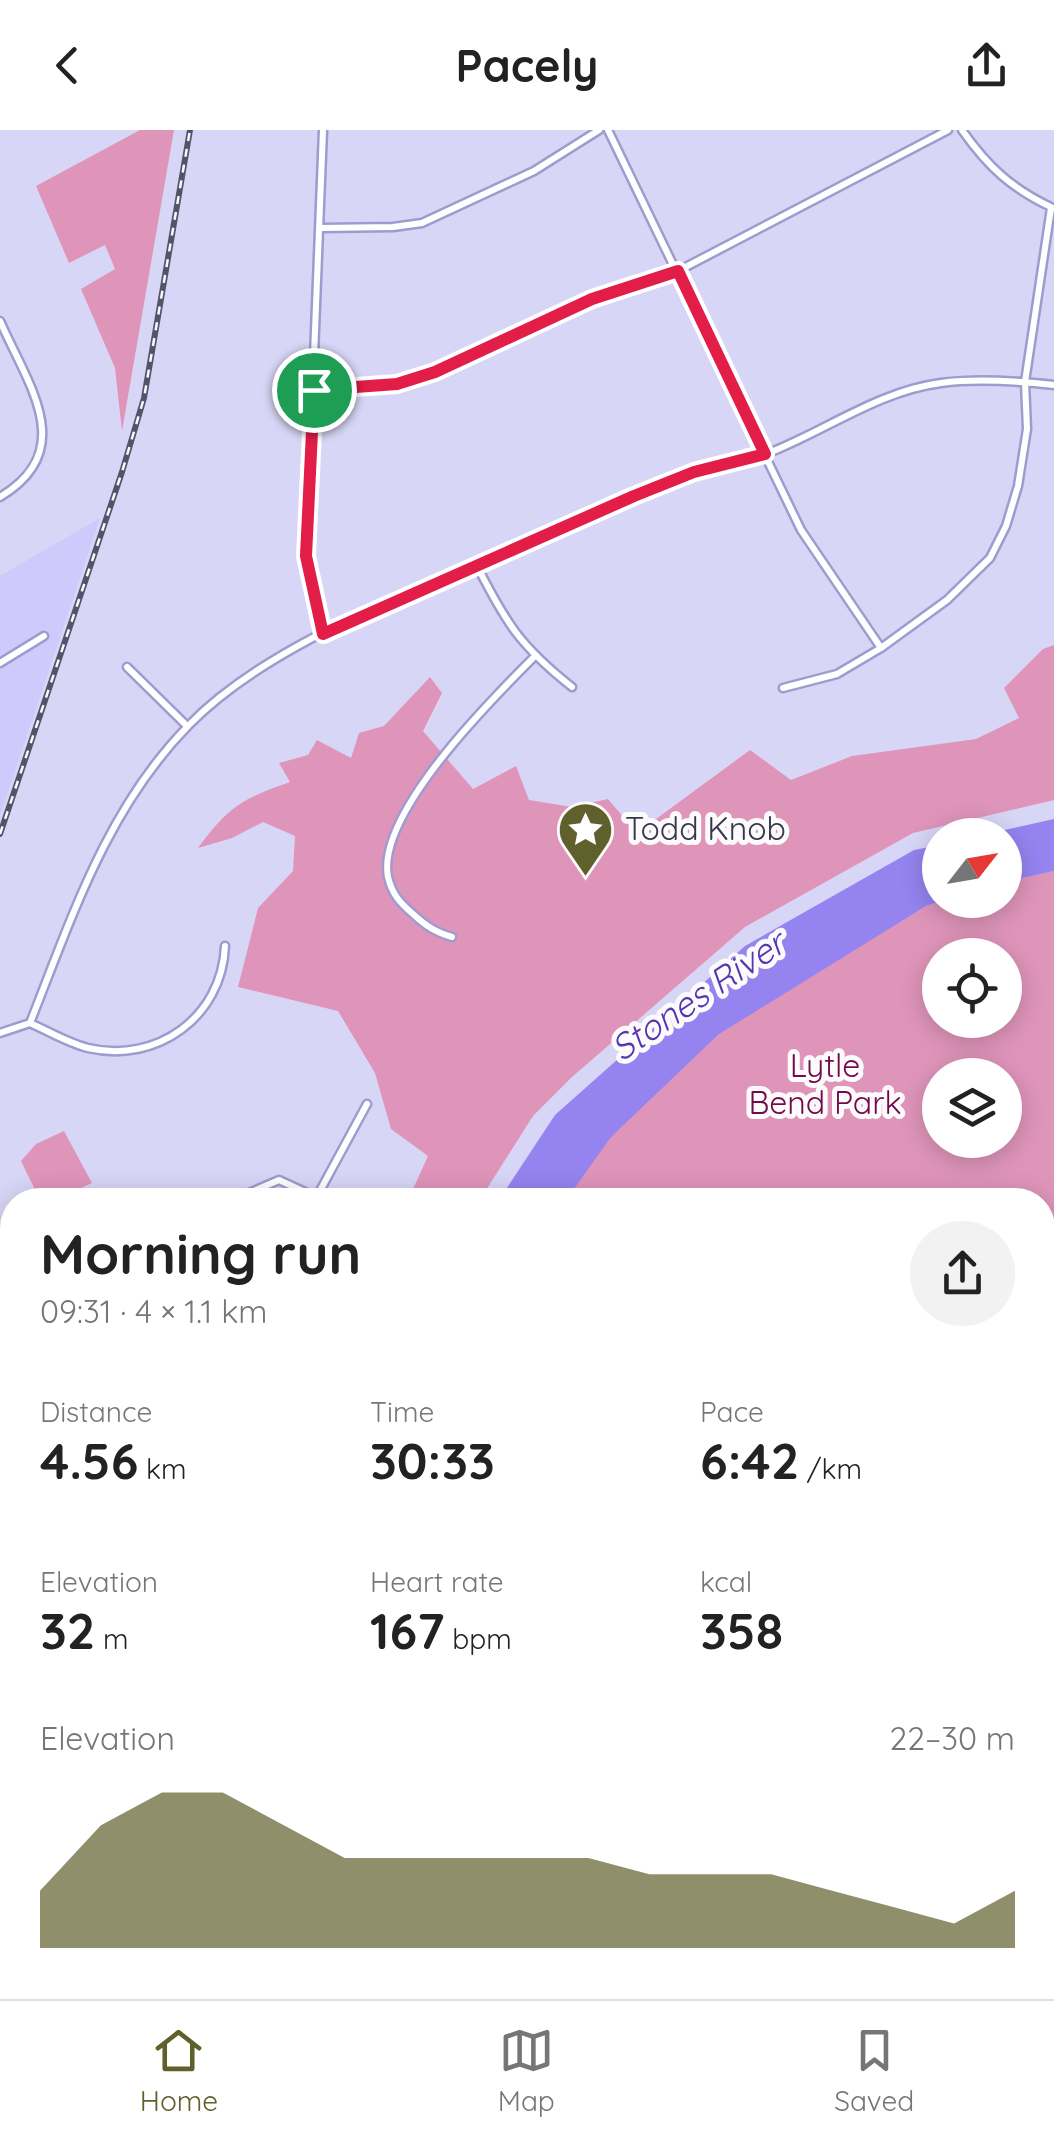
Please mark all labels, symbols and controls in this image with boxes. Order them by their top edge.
text: Pacely [455,37,599,93]
icon: back [40,38,95,93]
icon: share [959,38,1014,93]
pin [272,348,357,433]
icon: arrive [287,363,342,418]
place icon: Todd Knob [556,799,616,878]
place label: Todd Knob [625,808,786,848]
north arrow [922,818,1022,918]
map controls [922,818,1022,1158]
water label: Stones River [602,918,797,1070]
button: locate [922,938,1022,1038]
park label: Lytle Bend Park [748,1045,902,1122]
button: layers [922,1058,1022,1158]
text: Morning run [40,1219,361,1288]
button: share [910,1221,1015,1326]
text: 09:31 · 4 × 1.1 km [40,1291,268,1331]
text: Distance [40,1394,152,1429]
text: Time [370,1394,434,1429]
text: Pace [700,1394,764,1429]
text: 4.56 [40,1429,138,1492]
text: 30:33 [370,1429,495,1492]
text: 6:42 [700,1429,799,1492]
text: km [138,1451,186,1486]
text: /km [799,1451,862,1486]
text: Elevation [40,1564,158,1599]
text: Heart rate [370,1564,504,1599]
text: kcal [700,1564,752,1599]
text: 32 [40,1599,95,1662]
text: 167 [370,1599,445,1662]
text: 358 [700,1599,783,1662]
text: m [95,1621,129,1656]
text: bpm [445,1621,512,1656]
text: Elevation [40,1718,175,1758]
text: 22–30 m [889,1718,1015,1758]
tab: Home [140,2023,218,2118]
tab: Map [498,2023,555,2118]
tab: Saved [834,2023,914,2118]

